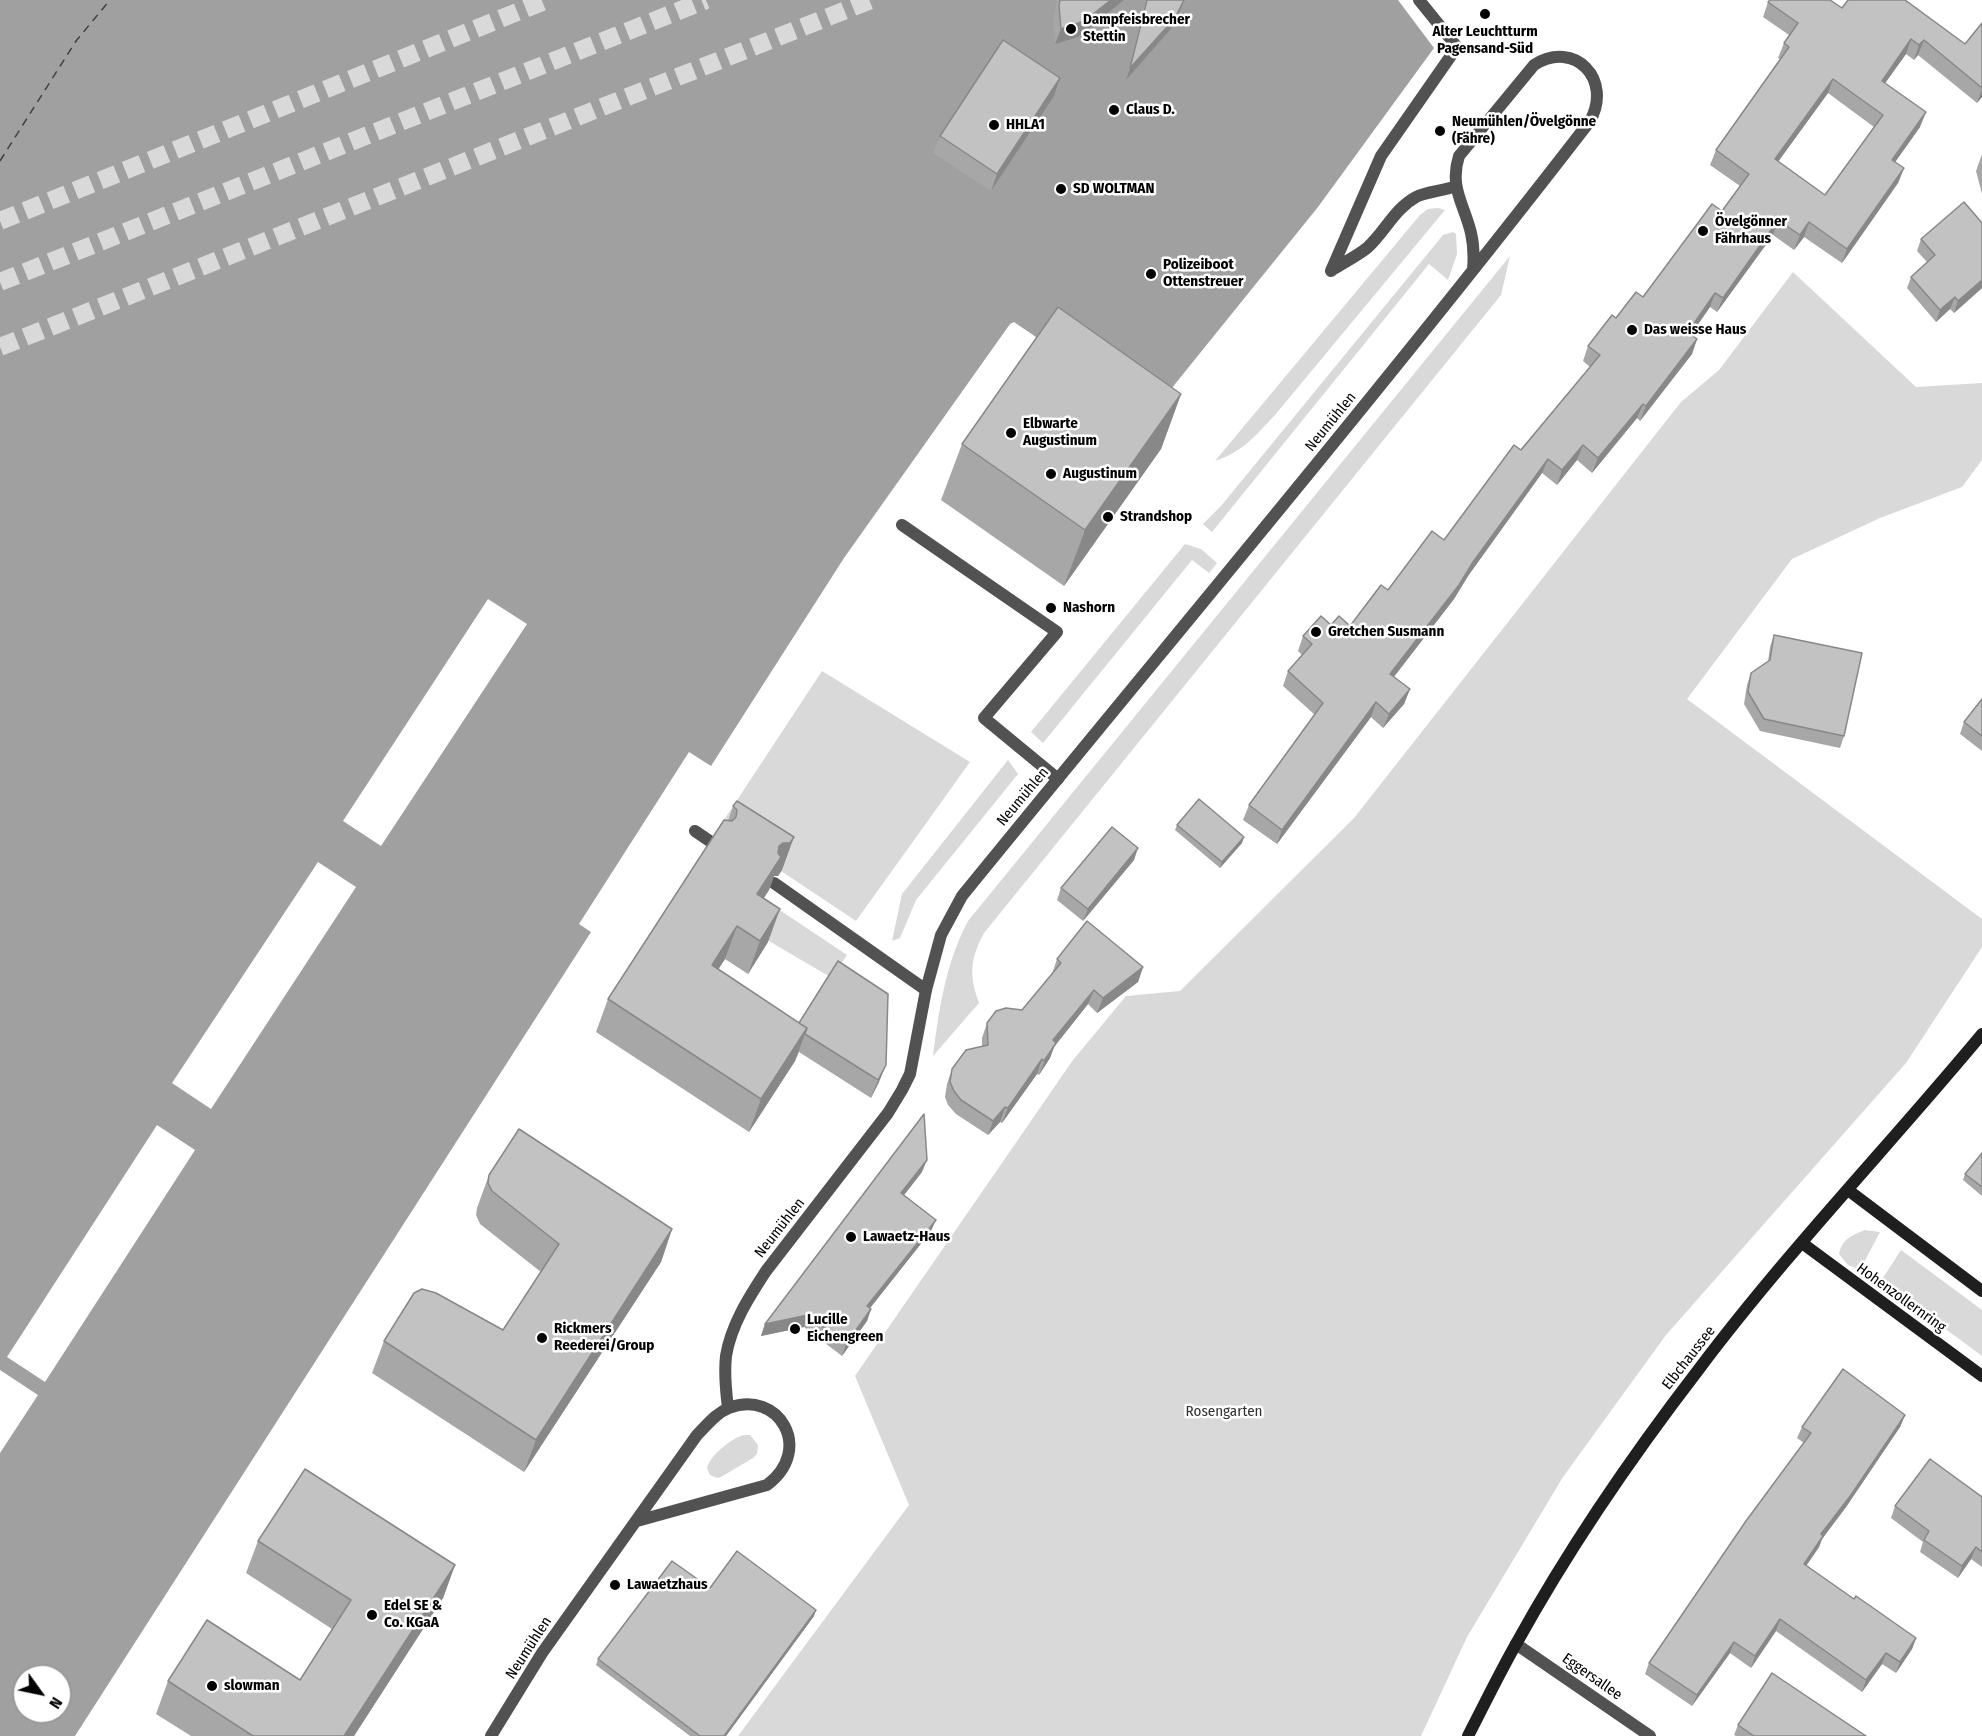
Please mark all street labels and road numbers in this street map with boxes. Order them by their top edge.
street label: Neumühlen [1302,389,1360,455]
street label: Neumühlen [993,764,1053,830]
street label: Neumühlen [751,1195,809,1261]
street label: Hohenzollernring [1853,1259,1949,1337]
street label: Elbchaussee [1659,1323,1719,1393]
street label: Neumühlen [502,1613,556,1683]
street label: Eggersallee [1558,1650,1626,1704]

